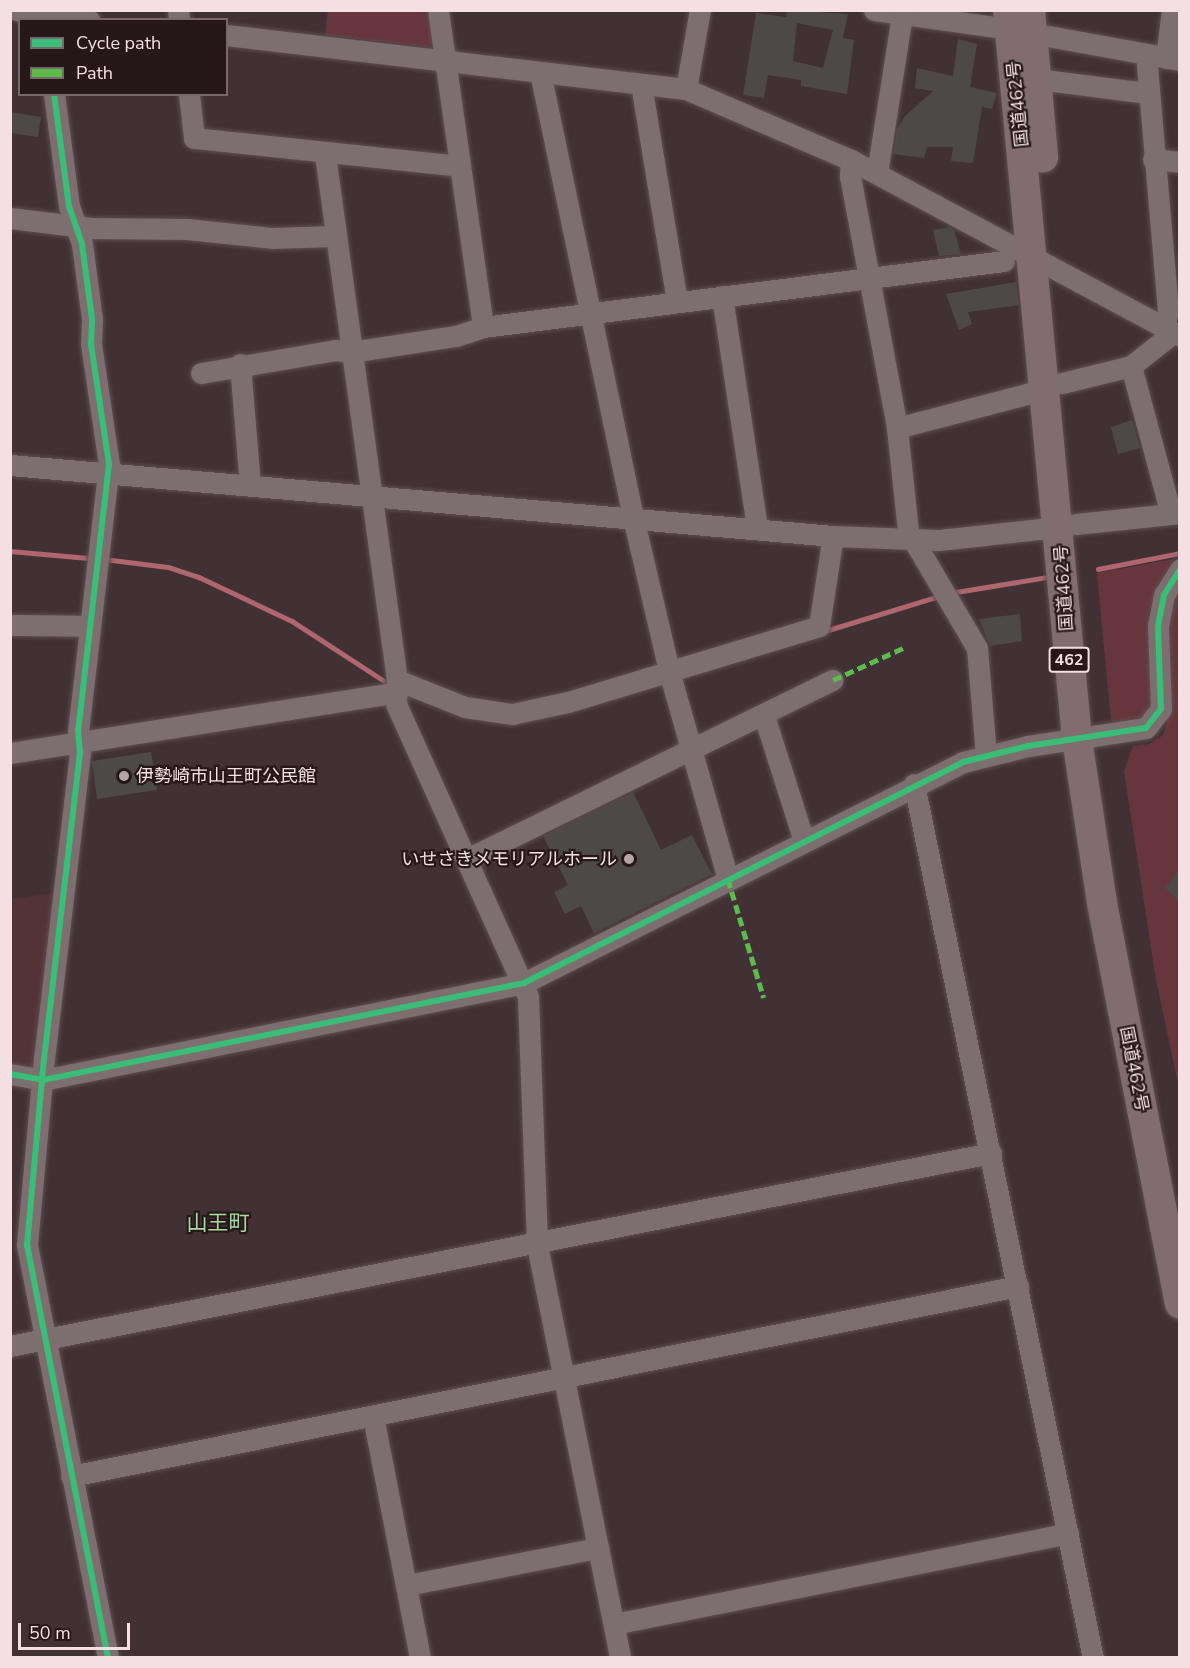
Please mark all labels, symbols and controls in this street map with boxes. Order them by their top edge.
legend [18,18,228,96]
text: Cycle path [76,31,161,55]
street label: 国道462号 [1003,60,1033,148]
text: Path [76,61,113,85]
street label: 国道462号 [1050,544,1078,632]
road number: 462 [1048,647,1090,673]
place label: 伊勢崎市山王町公民館 [136,765,316,787]
marker: 伊勢崎市山王町公民館 [117,769,131,783]
place label: いせさきメモリアルホール [401,848,617,870]
marker: いせさきメモリアルホール [622,852,636,866]
street label: 国道462号 [1115,1025,1153,1113]
district label: 山王町 [187,1210,249,1236]
scale bar [21,1611,134,1649]
text: 50 m [29,1621,71,1645]

